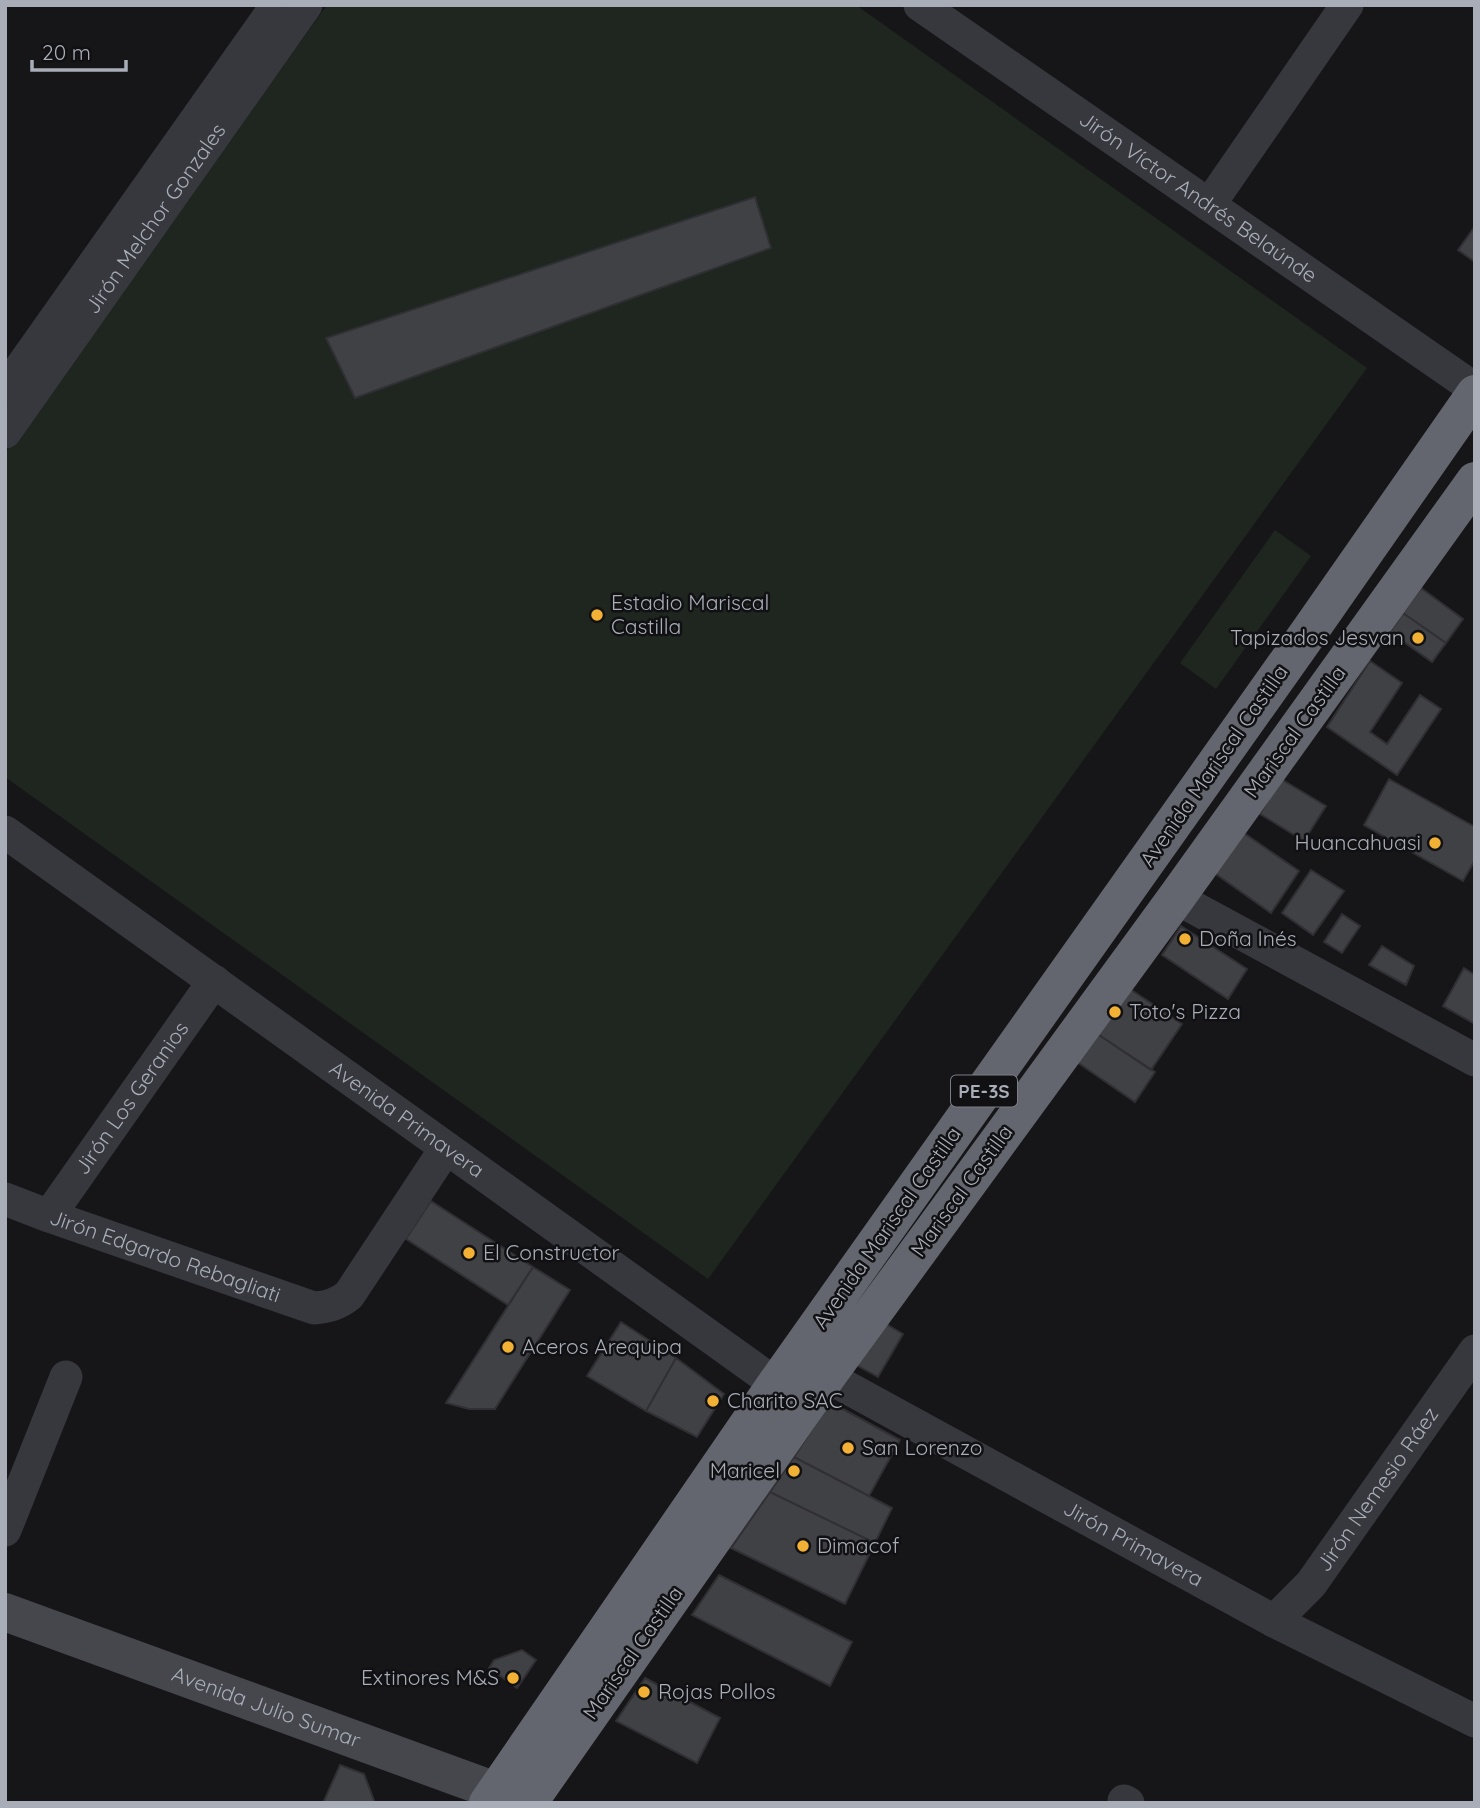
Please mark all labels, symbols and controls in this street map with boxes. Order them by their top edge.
scale bar [32,28,126,72]
text: 20 m [42,39,91,65]
street label: Jirón Víctor Andrés Belaúnde [1075,105,1322,288]
street label: Jirón Melchor Gonzales [79,118,231,318]
place label: Estadio Mariscal Castilla [611,589,769,639]
marker: Estadio Mariscal Castilla [589,607,605,623]
place label: Tapizados Jesvan [1230,624,1404,650]
marker: Tapizados Jesvan [1410,630,1426,646]
street label: Avenida Mariscal Castilla [1134,659,1293,871]
street label: Mariscal Castilla [1238,660,1351,803]
place label: Huancahuasi [1295,829,1421,855]
marker: Huancahuasi [1427,835,1443,851]
place label: Doña Inés [1199,925,1297,951]
marker: Doña Inés [1177,931,1193,947]
place label: Toto's Pizza [1129,998,1241,1024]
marker: Toto's Pizza [1107,1004,1123,1020]
street label: Jirón Los Geranios [68,1016,194,1179]
street label: Avenida Primavera [325,1055,490,1183]
road number: PE-3S [951,1076,1017,1106]
street label: Mariscal Castilla [905,1119,1018,1262]
street label: Avenida Mariscal Castilla [807,1121,966,1333]
street label: Jirón Edgardo Rebagliati [47,1203,284,1307]
place label: El Constructor [483,1239,620,1265]
marker: El Constructor [461,1245,477,1261]
place label: Aceros Arequipa [522,1333,682,1359]
marker: Aceros Arequipa [500,1339,516,1355]
place label: Charito SAC [727,1387,843,1413]
marker: Charito SAC [705,1393,721,1409]
street label: Jirón Nemesio Ráez [1310,1402,1444,1576]
place label: San Lorenzo [862,1434,982,1460]
marker: San Lorenzo [840,1440,856,1456]
place label: Maricel [710,1457,780,1483]
marker: Maricel [786,1463,802,1479]
street label: Jirón Primavera [1059,1494,1208,1592]
place label: Dimacof [817,1532,900,1558]
marker: Dimacof [795,1538,811,1554]
street label: Mariscal Castilla [577,1581,688,1724]
street label: Avenida Julio Sumar [168,1660,365,1753]
place label: Extinores M&S [361,1664,499,1690]
marker: Extinores M&S [505,1670,521,1686]
place label: Rojas Pollos [658,1678,776,1704]
marker: Rojas Pollos [636,1684,652,1700]

